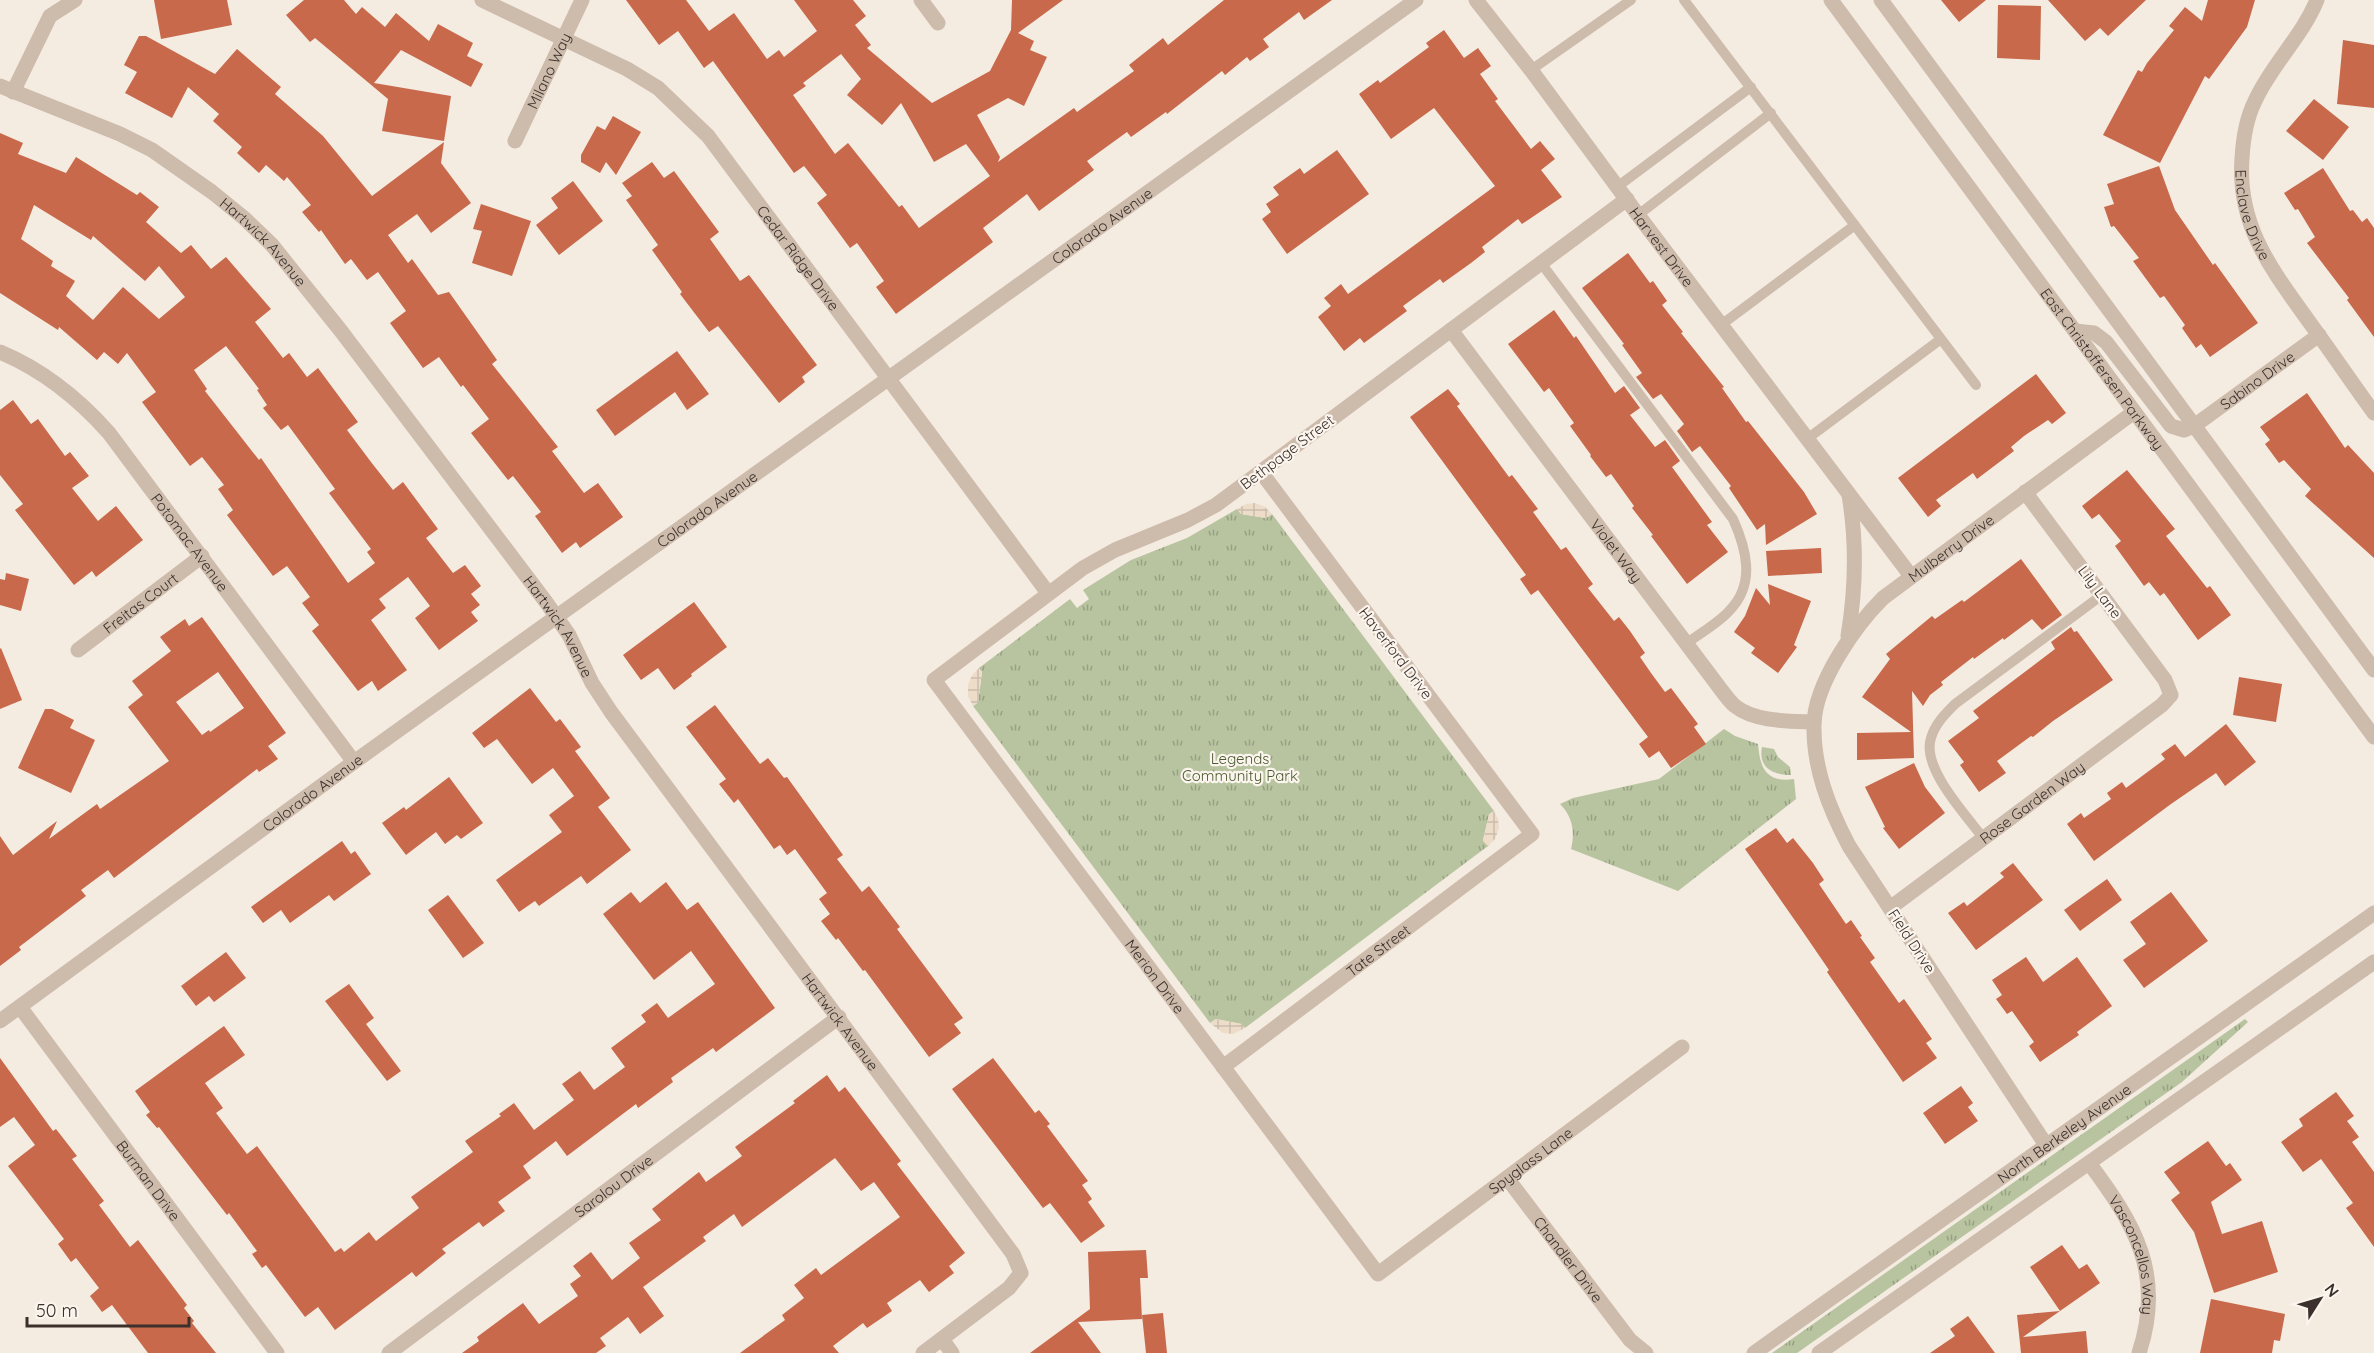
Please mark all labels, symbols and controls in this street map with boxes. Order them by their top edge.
street label: Milano Way [522,29,575,112]
street label: Enclave Drive [2232,169,2275,263]
street label: Colorado Avenue [1048,183,1156,268]
street label: Hartwick Avenue [216,193,311,290]
street label: Cedar Ridge Drive [753,201,844,314]
street label: Harvest Drive [1626,203,1698,290]
street label: East Christoffersen Parkway [2037,284,2169,453]
street label: Sabino Drive [2216,347,2298,414]
street label: Bethpage Street [1236,411,1338,493]
street label: Colorado Avenue [653,466,761,551]
street label: Potomac Avenue [147,489,233,595]
street label: Mulberry Drive [1904,510,1998,586]
street label: Violet Way [1587,515,1647,587]
street label: Lily Lane [2074,562,2126,622]
street label: Freitas Court [99,568,181,637]
street label: Hartwick Avenue [520,572,597,681]
street label: Haverford Drive [1355,603,1437,703]
park label: Legends Community Park [1182,749,1298,785]
street label: Colorado Avenue [258,750,366,835]
street label: Rose Garden Way [1976,757,2088,847]
street label: Field Drive [1884,905,1940,977]
street label: Tate Street [1342,920,1414,980]
street label: Merion Drive [1121,935,1189,1017]
street label: Hartwick Avenue [798,969,883,1074]
street label: North Berkeley Avenue [1993,1079,2134,1187]
street label: Spyglass Lane [1485,1123,1576,1198]
street label: Burman Drive [113,1136,185,1225]
street label: Sarolou Drive [570,1150,656,1221]
street label: Vasconcellos Way [2105,1191,2158,1316]
street label: Chandler Drive [1530,1212,1607,1306]
north arrow [2290,1269,2350,1329]
text: N [2320,1279,2344,1301]
scale bar [27,1290,189,1328]
text: 50 m [36,1299,78,1322]

